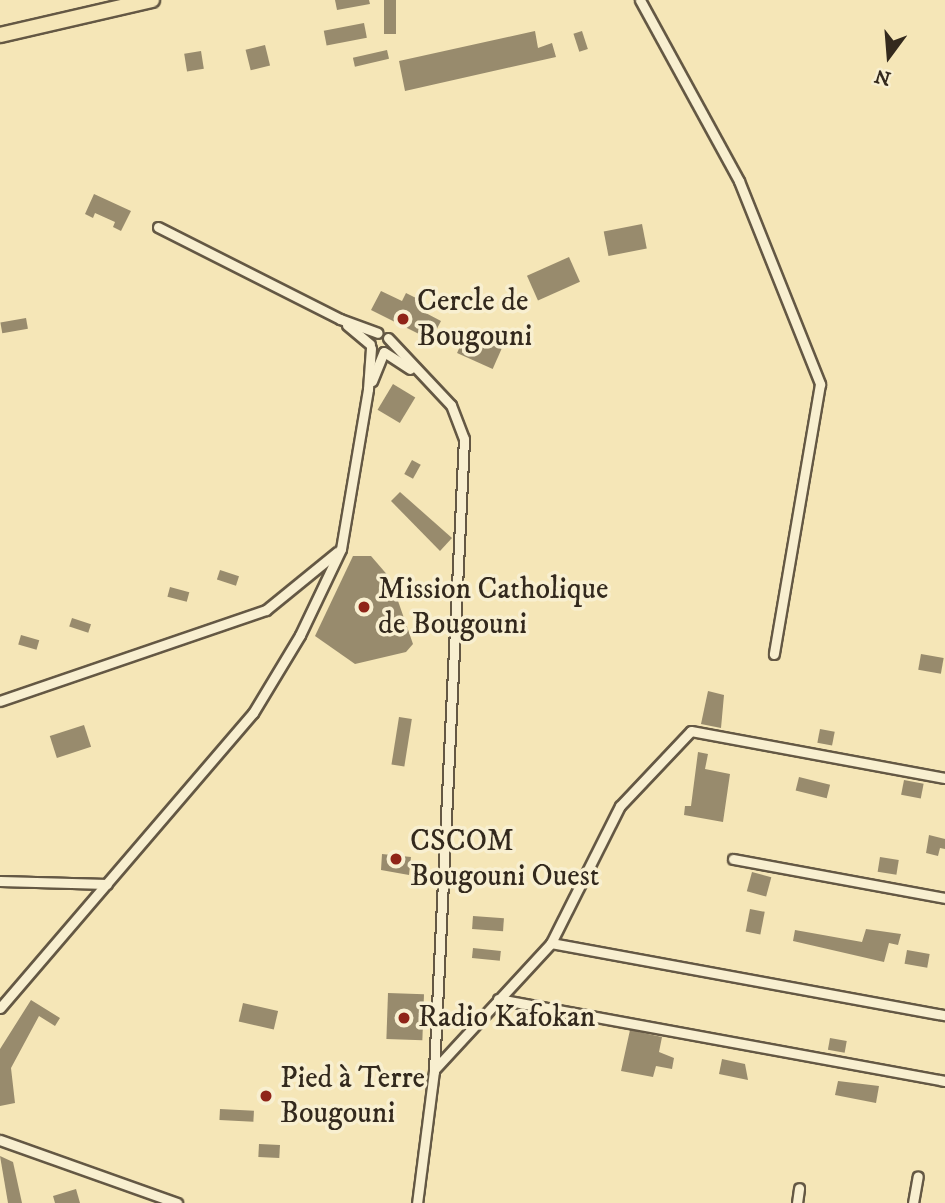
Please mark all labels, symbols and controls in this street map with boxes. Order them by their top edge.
north arrow [854,21,924,91]
text: N [872,63,894,90]
place label: Cercle de Bougouni [417,284,532,354]
marker: Cercle de Bougouni [395,311,411,327]
place label: Mission Catholique de Bougouni [378,572,609,642]
marker: Mission Catholique de Bougouni [356,599,372,615]
place label: CSCOM Bougouni Ouest [410,824,599,894]
marker: CSCOM Bougouni Ouest [388,851,404,867]
place label: Radio Kafokan [418,1000,595,1036]
marker: Radio Kafokan [396,1010,412,1026]
place label: Pied à Terre Bougouni [280,1061,425,1132]
marker: Pied à Terre Bougouni [258,1088,274,1104]

